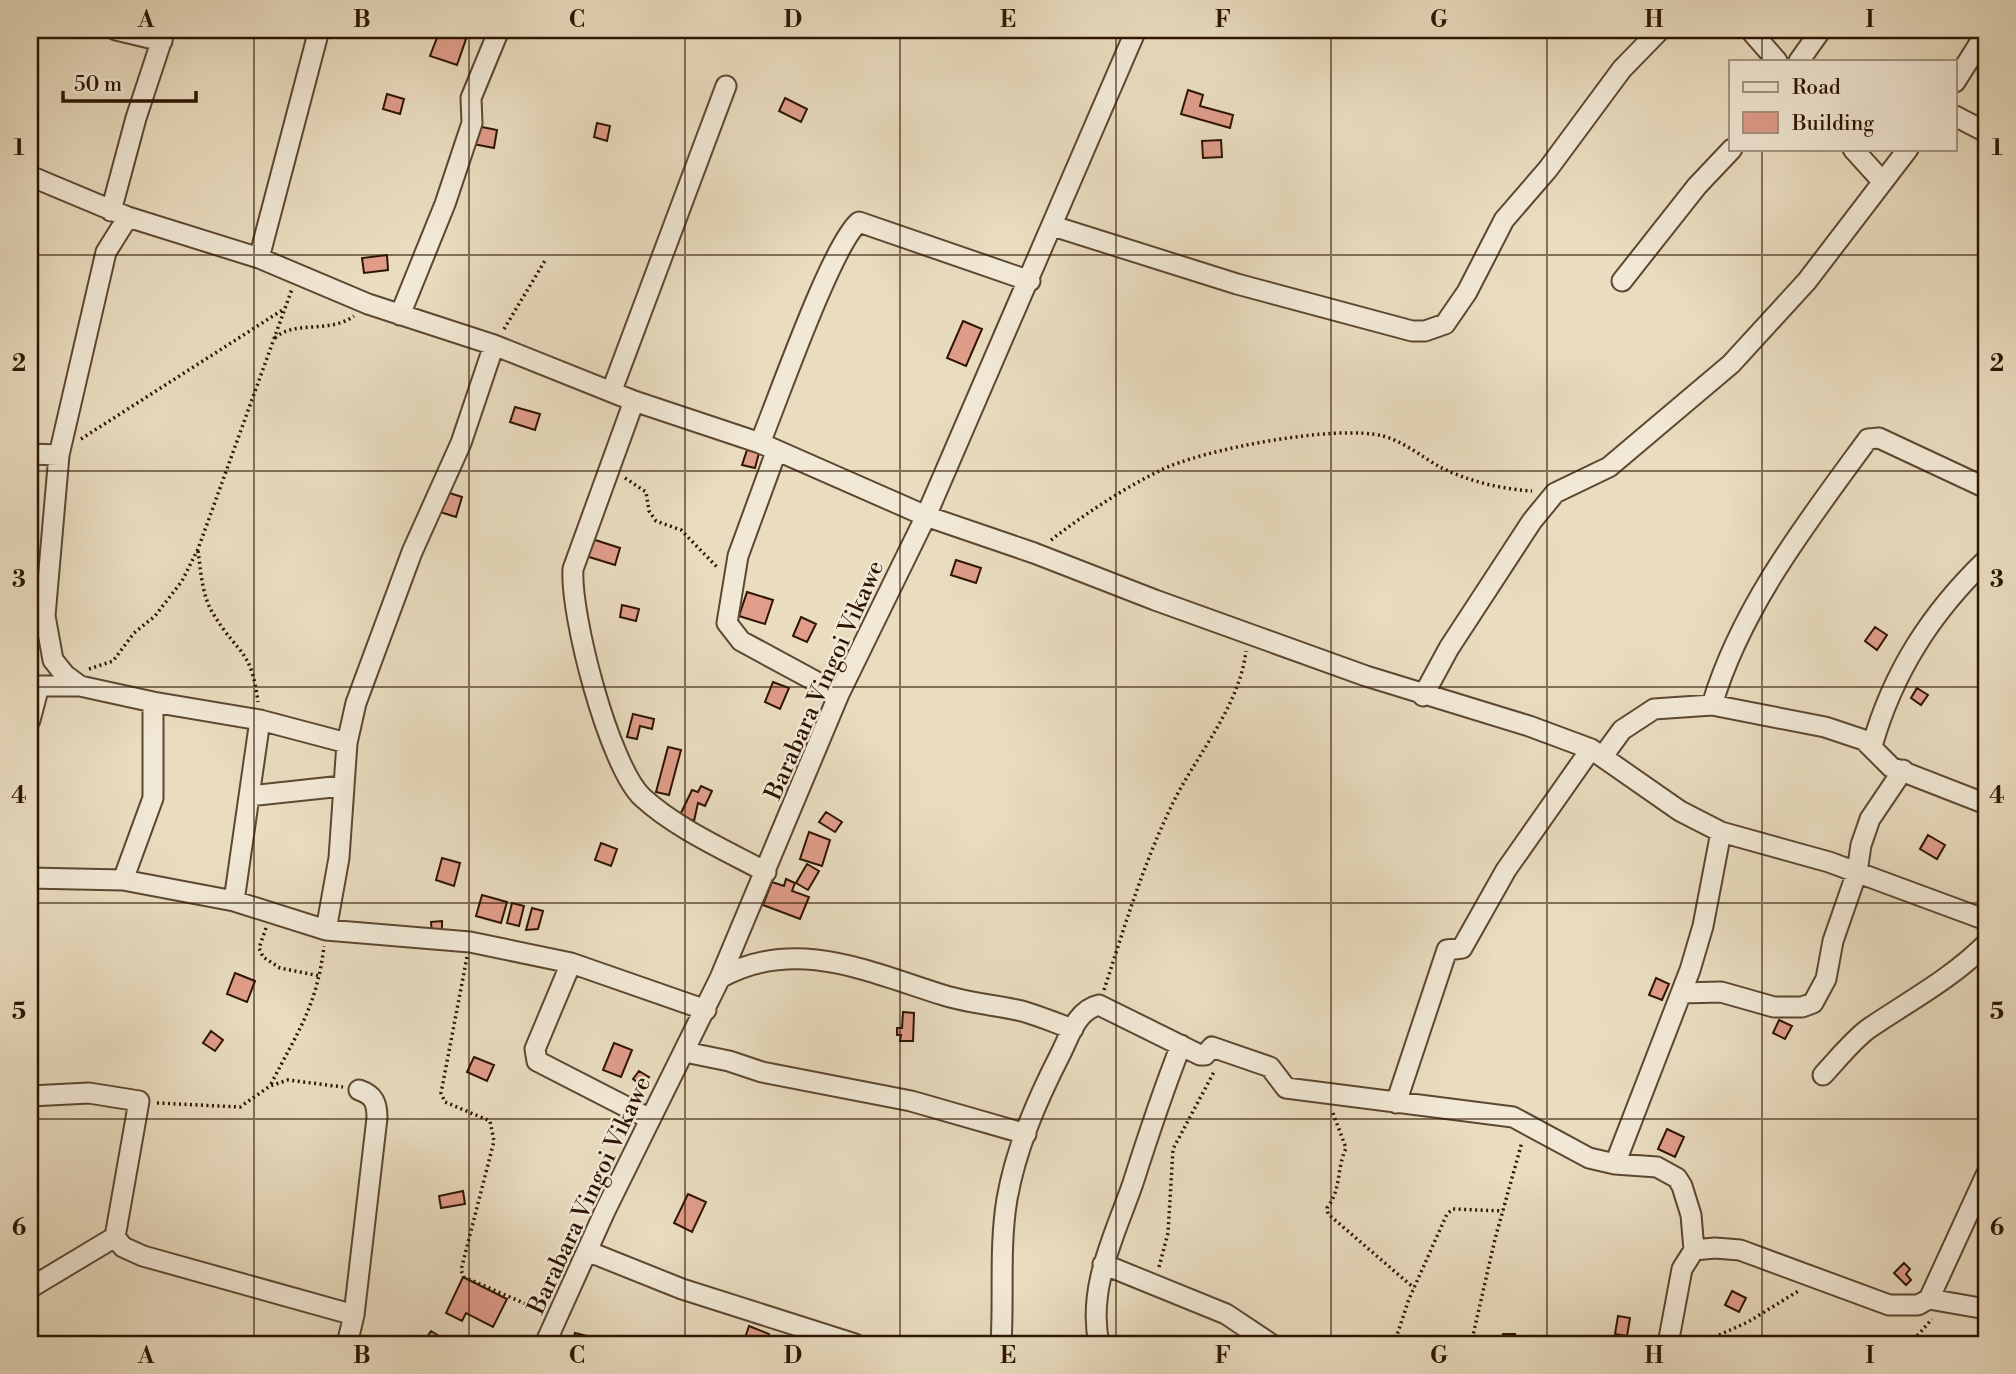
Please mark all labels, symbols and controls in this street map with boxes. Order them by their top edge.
text: A [137,6,155,34]
text: B [353,6,371,34]
text: C [569,6,585,34]
text: D [784,6,802,34]
text: E [1000,6,1016,34]
text: F [1215,6,1231,34]
text: G [1430,6,1448,34]
text: H [1645,6,1664,34]
text: I [1866,6,1875,34]
scale bar [63,60,196,104]
legend [1729,60,1956,150]
text: 50 m [74,72,122,98]
text: Road [1792,75,1841,101]
text: Building [1791,111,1874,137]
text: 1 [13,134,25,162]
text: 1 [1991,134,2003,162]
text: 2 [12,350,26,378]
text: 2 [1990,350,2004,378]
street label: Barabara Vingoi Vikawe [758,556,891,806]
text: 3 [12,566,26,594]
text: 3 [1990,566,2004,594]
text: 4 [11,782,27,810]
text: 4 [1989,782,2005,810]
text: 5 [12,998,26,1026]
text: 5 [1990,998,2004,1026]
street label: Barabara Vingoi Vikawe [521,1072,658,1320]
text: 6 [12,1214,26,1242]
text: 6 [1990,1214,2004,1242]
text: A [137,1342,155,1370]
text: B [353,1342,371,1370]
text: C [569,1342,585,1370]
text: D [784,1342,802,1370]
text: E [1000,1342,1016,1370]
text: F [1215,1342,1231,1370]
text: G [1430,1342,1448,1370]
text: H [1645,1342,1664,1370]
text: I [1866,1342,1875,1370]

